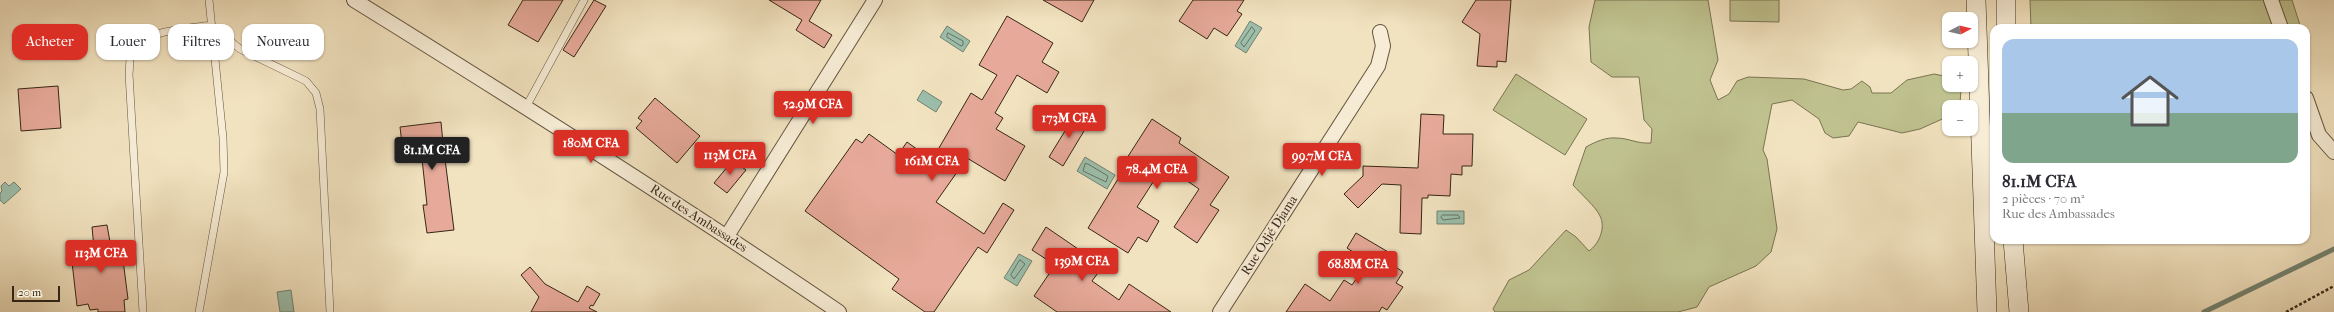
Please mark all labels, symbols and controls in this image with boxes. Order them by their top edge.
north arrow [1942,12,1978,48]
map controls [1942,12,1978,136]
chip: Acheter [12,24,88,60]
chip: Louer [96,24,160,60]
chip: Filtres [168,24,234,60]
chip: Nouveau [242,24,324,60]
button: + [1942,56,1978,92]
icon: home [2114,65,2186,137]
pin: 52.9M CFA [767,91,859,125]
text: 52.9M CFA [783,96,843,111]
button: − [1942,100,1978,136]
pin: 173M CFA [1028,105,1110,139]
text: 173M CFA [1042,110,1096,125]
pin: 180M CFA [550,130,632,164]
text: 180M CFA [563,135,619,150]
pin: 81.1M CFA [386,137,478,171]
text: 81.1M CFA [404,142,460,157]
pin: 113M CFA [689,142,771,176]
pin: 99.7M CFA [1276,143,1368,177]
text: 113M CFA [703,147,757,162]
pin: 161M CFA [891,148,973,182]
text: 99.7M CFA [1292,148,1352,163]
text: 161M CFA [905,153,959,168]
pin: 78.4M CFA [1111,156,1203,190]
text: 78.4M CFA [1126,161,1188,176]
text: 81.1M CFA [2002,171,2076,191]
street label: Rue des Ambassades [648,181,751,255]
text: 2 pièces · 70 m² [2002,191,2084,206]
street label: Rue Odjé Djama [1238,192,1301,278]
text: Rue des Ambassades [2002,206,2115,221]
pin: 113M CFA [60,240,142,274]
text: 113M CFA [74,245,128,260]
pin: 139M CFA [1041,248,1123,282]
pin: 68.8M CFA [1312,251,1404,285]
text: 139M CFA [1054,253,1110,268]
text: 68.8M CFA [1327,256,1389,271]
scale bar [12,284,60,303]
text: 20 m [18,286,41,299]

